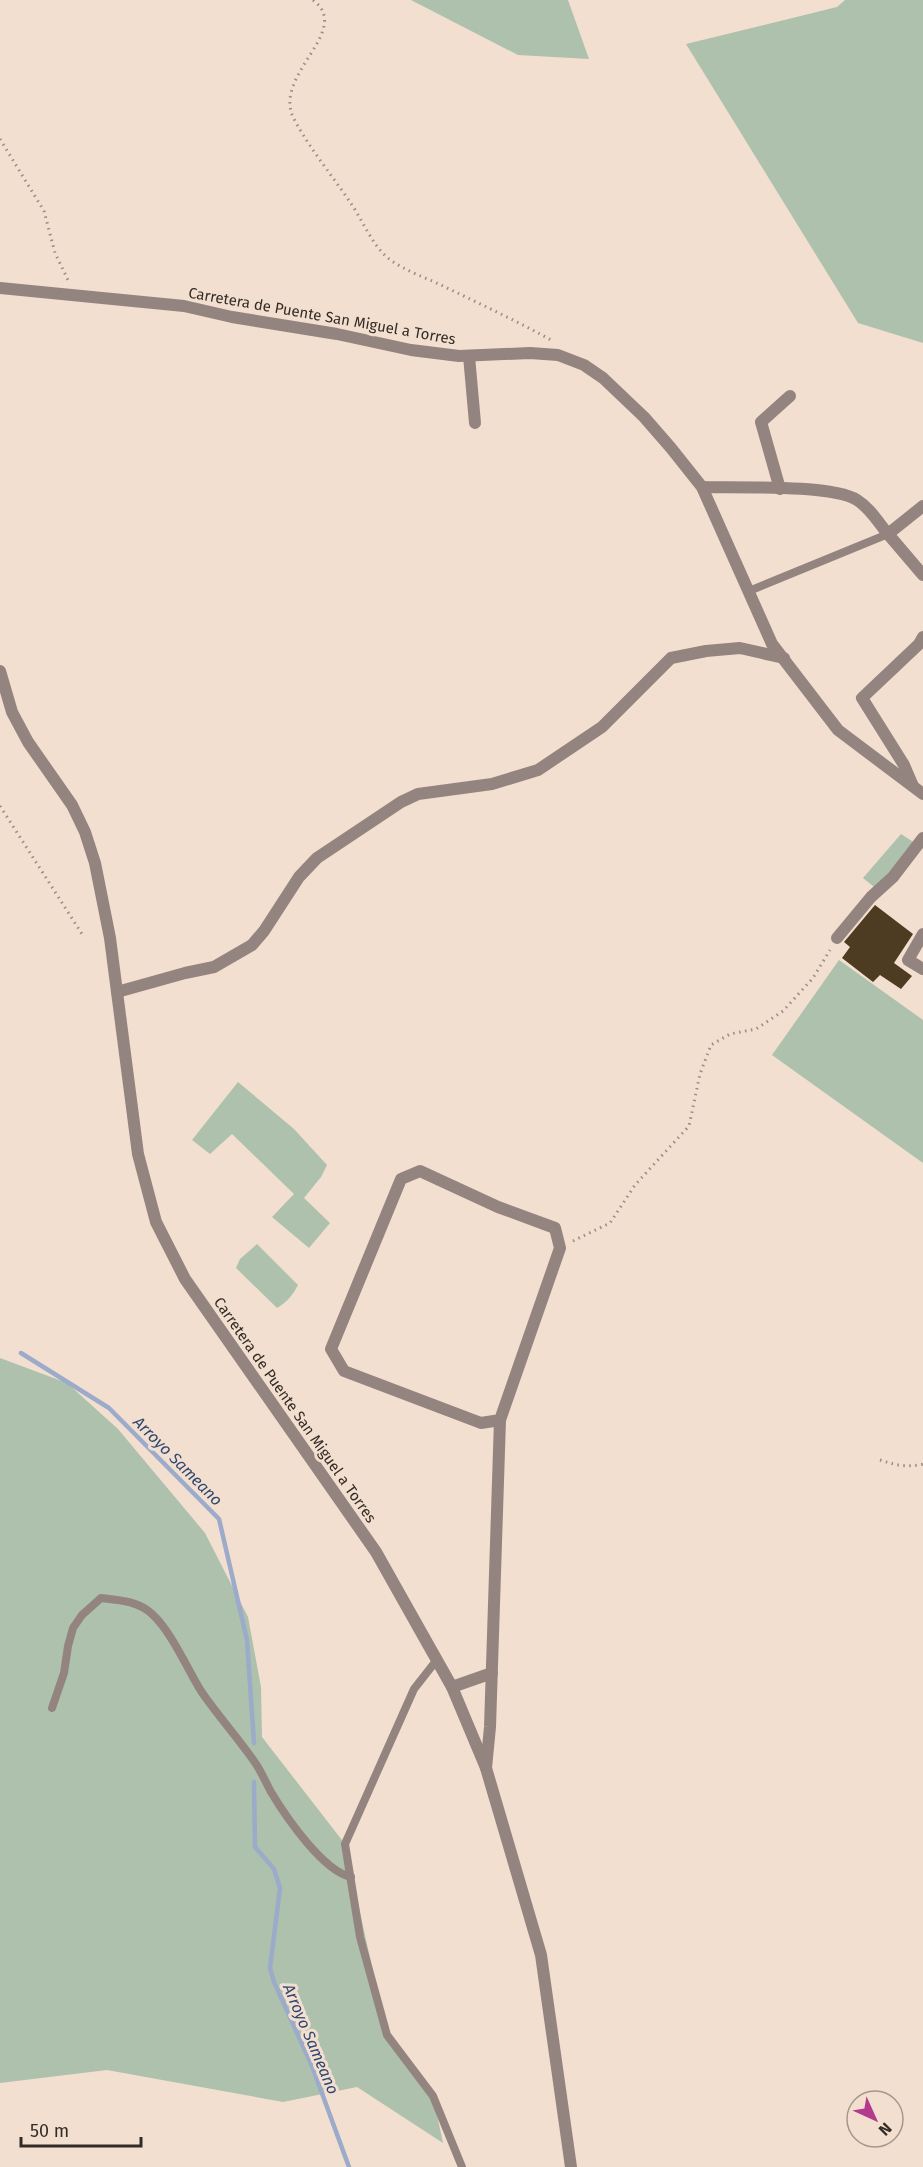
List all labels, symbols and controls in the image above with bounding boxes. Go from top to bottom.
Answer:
street label: Carretera de Puente San Miguel a Torres [187,284,457,348]
street label: Carretera de Puente San Miguel a Torres [210,1294,380,1526]
water label: Arroyo Sameano [129,1412,227,1510]
water label: Arroyo Sameano [279,1980,343,2097]
north arrow [845,2089,905,2149]
scale bar [21,2110,141,2148]
text: N [875,2119,896,2140]
text: 50 m [30,2120,69,2142]

